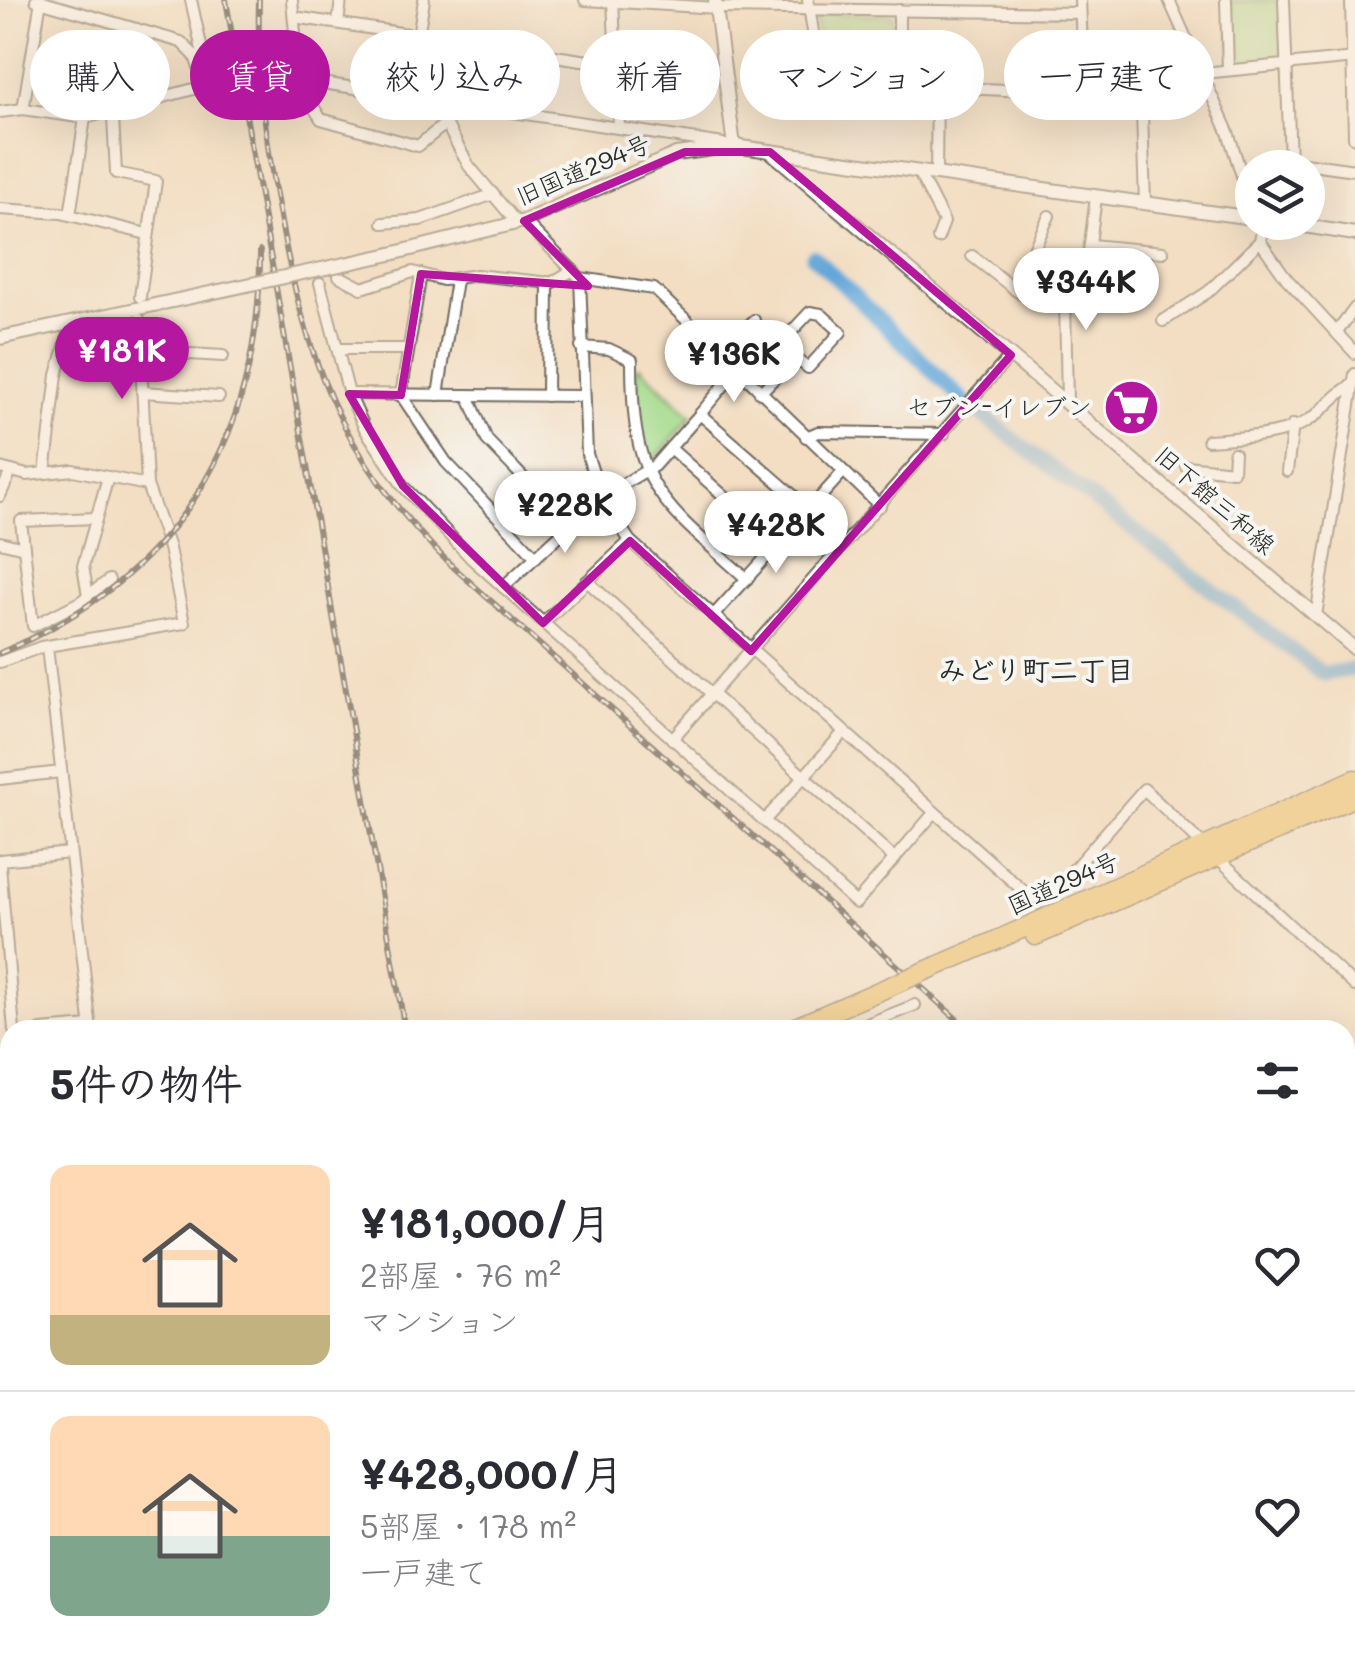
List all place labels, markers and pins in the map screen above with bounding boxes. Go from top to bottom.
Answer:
pin: ¥344K [1016,248,1156,333]
pin: ¥181K [52,317,192,402]
pin: ¥136K [664,320,804,405]
supermarket icon: セブン-イレブン [1101,377,1161,437]
place label: セブン-イレブン [906,390,1092,422]
pin: ¥228K [495,471,635,556]
pin: ¥428K [706,491,846,576]

